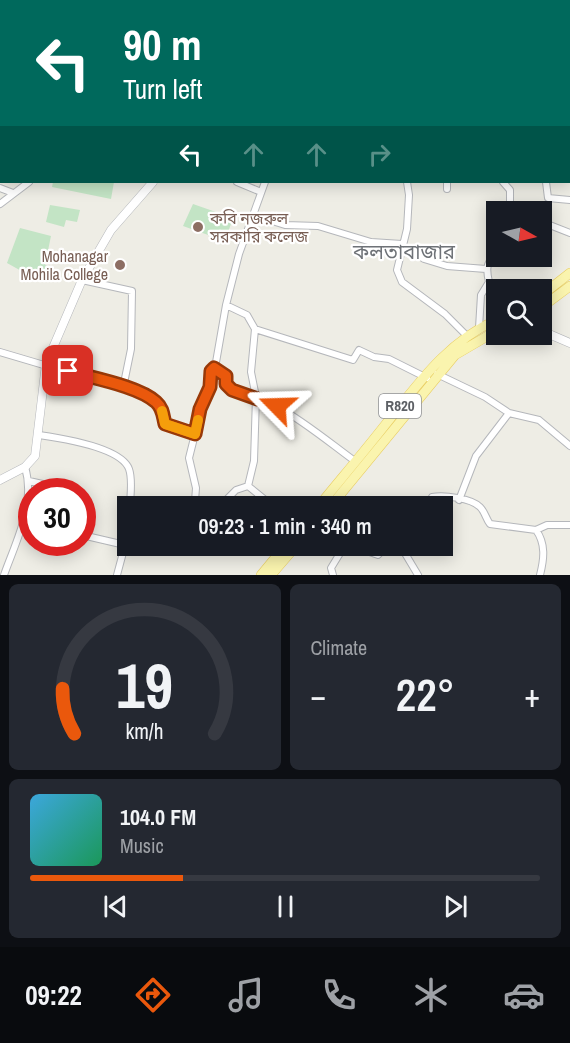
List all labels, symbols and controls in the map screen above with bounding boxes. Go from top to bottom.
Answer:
text: 90 m [123,17,202,73]
icon: left [24,24,102,102]
text: Turn left [123,71,202,107]
icon: left [174,138,207,171]
icon: ahead [237,138,270,171]
icon: ahead [300,138,333,171]
icon: right [363,138,396,171]
north arrow [486,201,552,267]
map controls [486,201,552,345]
place label: কবি নজরুল সরকারি কলেজ [209,207,308,247]
marker: কবি নজরুল সরকারি কলেজ [191,220,205,234]
district label: কলতাবাজার [352,238,456,265]
place label: Mohanagar Mohila College [20,245,109,285]
marker: Mohanagar Mohila College [113,258,127,272]
button: search [486,279,552,345]
pin [42,345,93,396]
icon: arrive [51,354,84,387]
position arrow [245,374,309,438]
road number: R820 [379,394,421,418]
speed limit sign: 30 [18,478,96,556]
text: 09:23 · 1 min · 340 m [198,511,372,541]
text: Climate [311,634,367,661]
text: 19 [116,643,173,727]
text: 22° [396,664,455,725]
text: − [311,673,326,717]
text: + [524,673,540,717]
text: km/h [126,717,164,746]
text: 104.0 FM [120,802,196,832]
text: Music [120,832,164,859]
icon: previous [99,890,132,923]
icon: pause [269,890,302,923]
icon: next [439,890,472,923]
icon: directions [132,974,174,1016]
icon: music [225,974,267,1016]
icon: phone [318,974,360,1016]
icon: climate [410,974,452,1016]
icon: car [503,974,545,1016]
text: 09:22 [25,977,82,1013]

